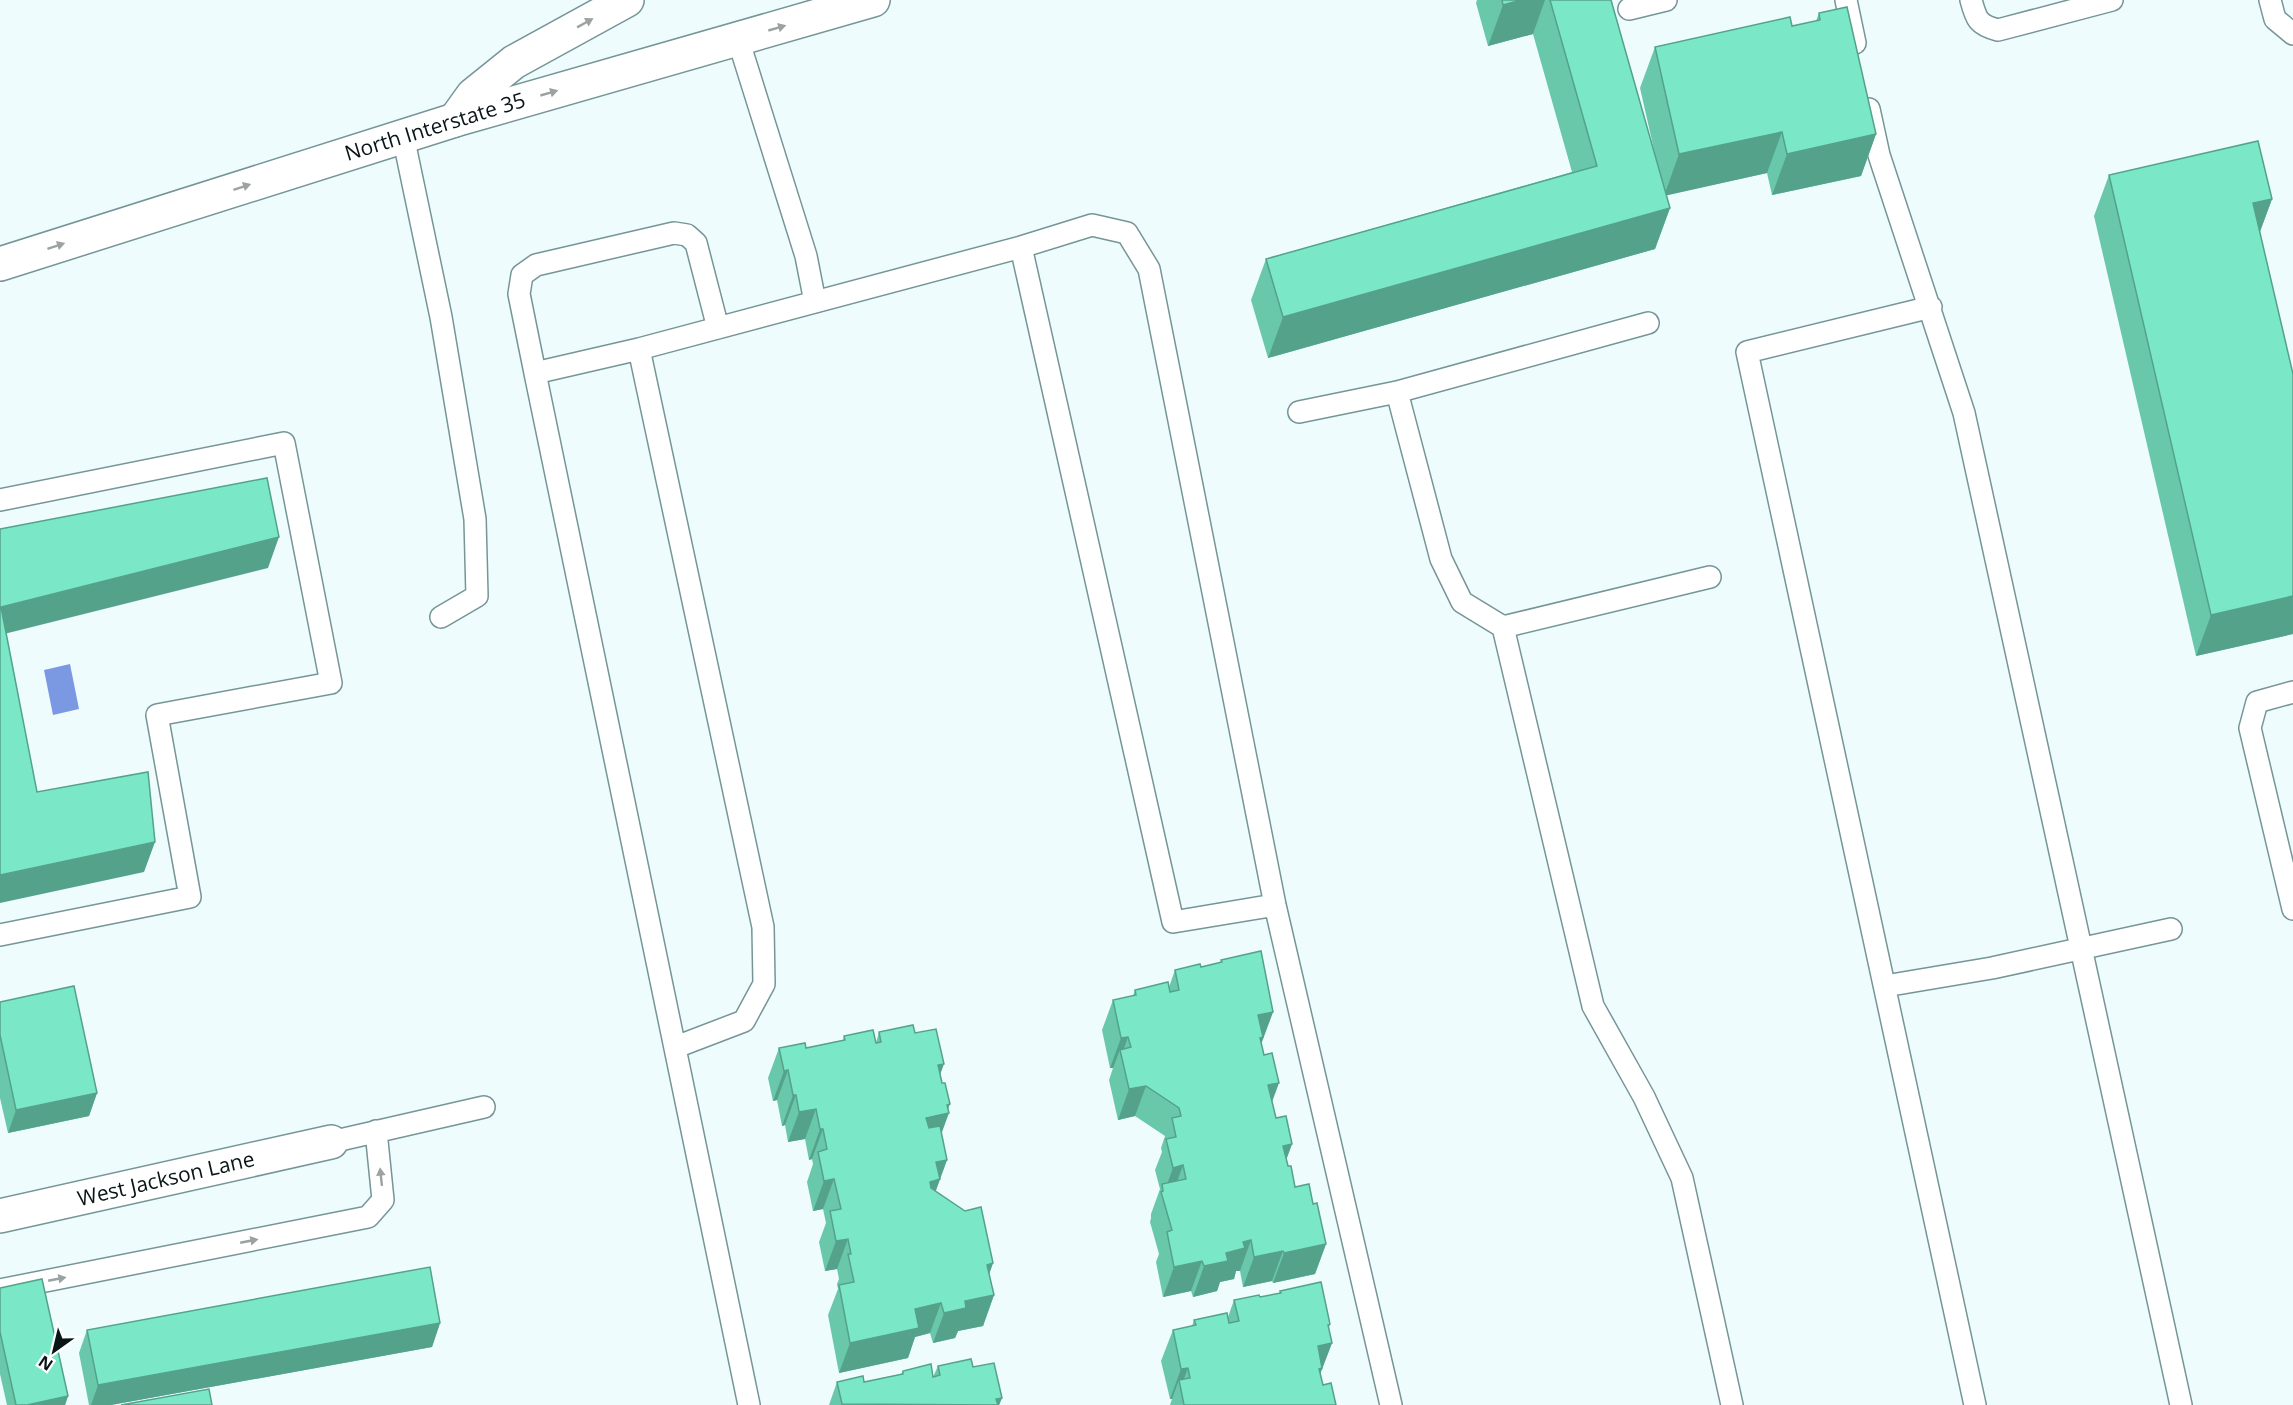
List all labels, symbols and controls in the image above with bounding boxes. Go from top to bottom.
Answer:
one-way arrow [576,18,593,28]
one-way arrow [768,23,786,32]
street label: North Interstate 35 [341,85,528,167]
one-way arrow [540,88,558,97]
one-way arrow [233,182,251,191]
one-way arrow [47,241,65,250]
street label: West Jackson Lane [75,1144,257,1212]
one-way arrow [376,1167,385,1186]
one-way arrow [239,1236,258,1245]
one-way arrow [48,1274,67,1283]
north arrow [24,1321,84,1381]
text: N [34,1351,57,1376]

